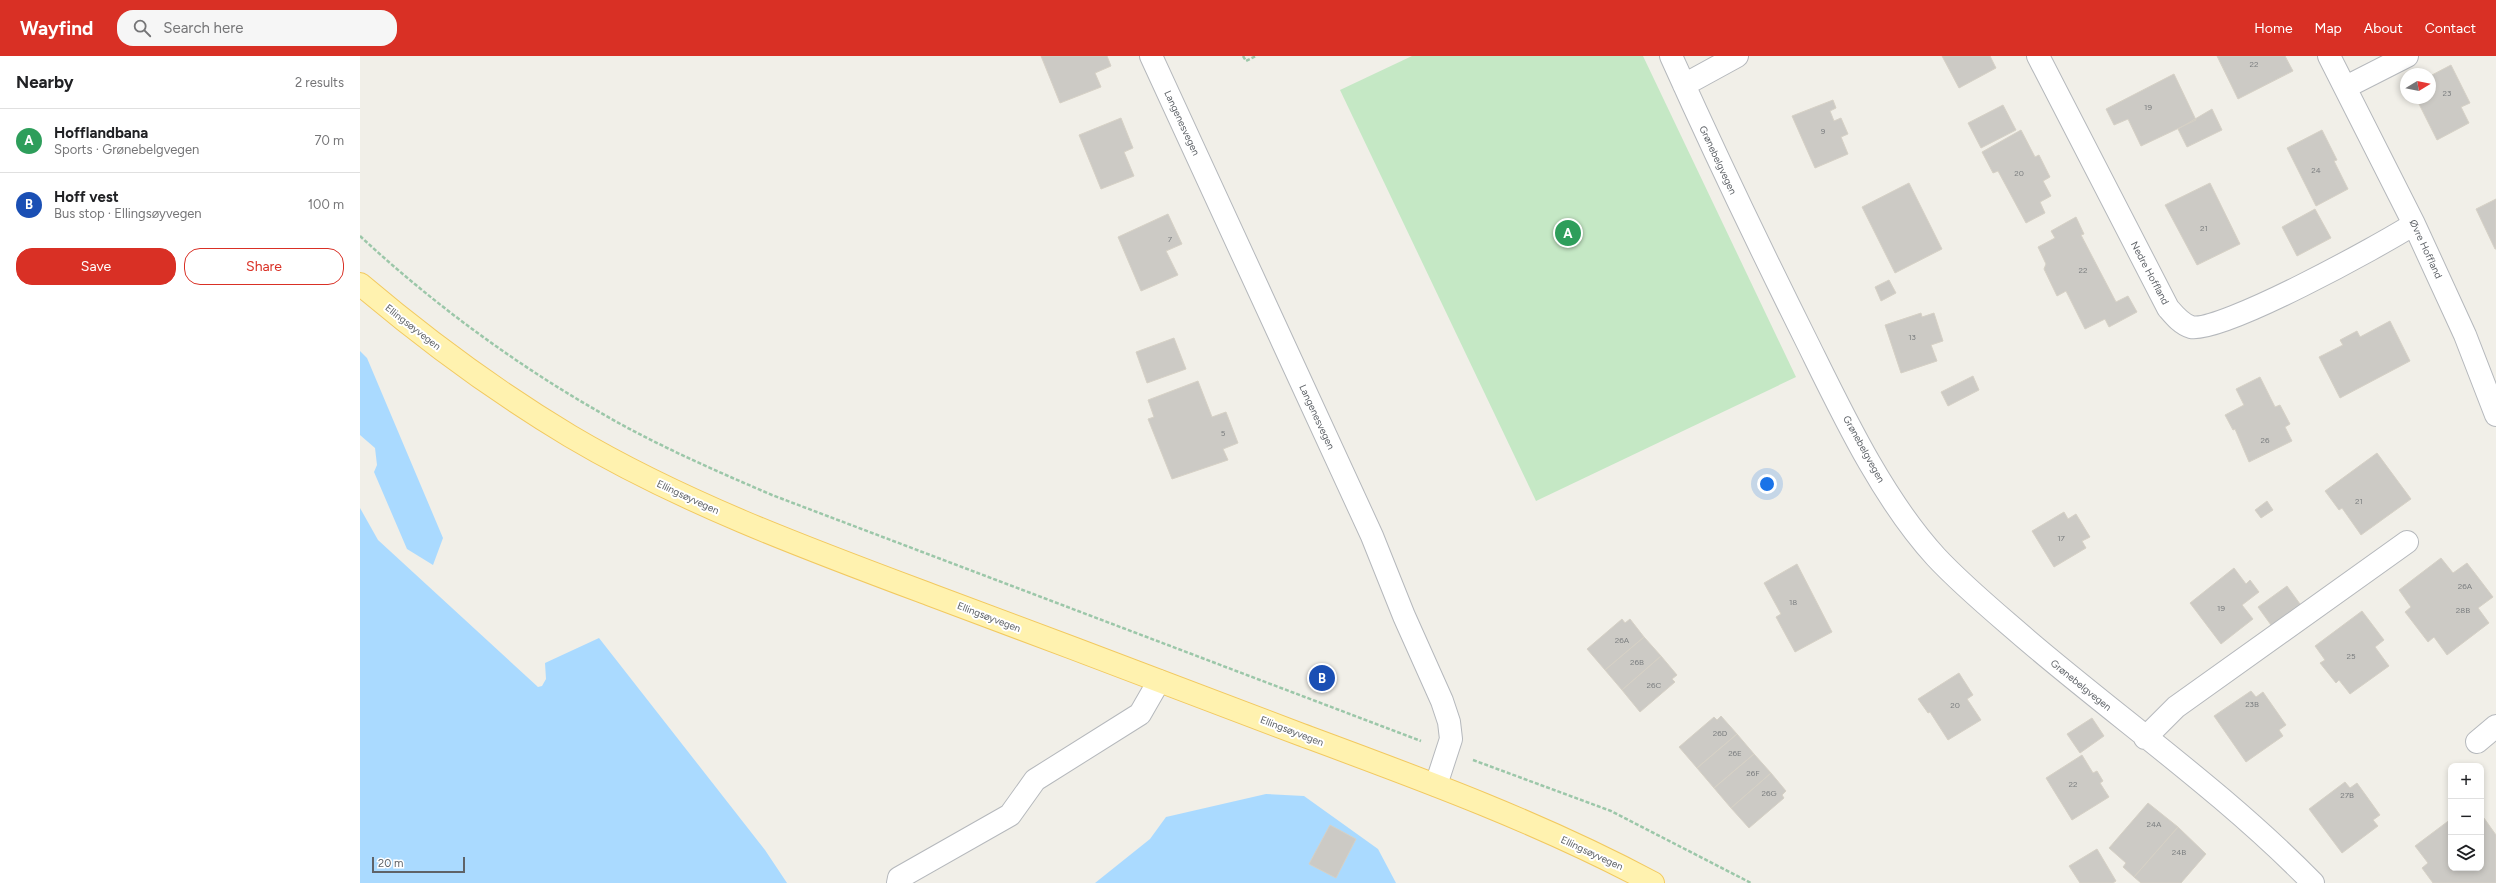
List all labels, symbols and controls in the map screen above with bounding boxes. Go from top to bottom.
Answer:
search box [117,10,397,46]
text: Wayfind [20,17,93,40]
icon: search [131,17,153,39]
text: Search here [163,19,243,37]
text: Home [2254,20,2293,37]
text: Map [2315,20,2342,37]
text: About [2364,20,2403,37]
text: Contact [2425,20,2476,37]
house number: 22 [2250,59,2258,69]
north arrow [2400,68,2436,104]
text: Nearby [16,72,74,92]
text: 2 results [295,75,344,90]
street label: Langenesvegen [1161,88,1203,158]
house number: 23 [2443,88,2451,98]
house number: 19 [2144,102,2152,112]
street label: Grønebelgvegen [1696,123,1740,197]
text: Hofflandbana [54,124,148,142]
house number: 9 [1821,126,1826,136]
text: A [24,133,34,148]
text: 70 m [314,133,344,148]
text: Sports · Grønebelgvegen [54,142,199,157]
house number: 24 [2311,165,2321,175]
house number: 20 [2014,168,2024,178]
text: Hoff vest [54,188,119,206]
text: B [25,197,33,212]
text: 100 m [308,197,344,212]
text: Bus stop · Ellingsøyvegen [54,206,202,221]
street label: Øvre Hoffland [2407,217,2445,281]
pin: A [1555,218,1581,248]
house number: 21 [2200,223,2208,233]
house number: 7 [1168,234,1173,244]
street label: Nedre Hoffland [2128,239,2172,307]
button: Save [16,248,176,285]
button: Share [184,248,344,285]
house number: 22 [2079,265,2087,275]
street label: Ellingsøyvegen [383,301,444,353]
house number: 13 [1908,332,1916,342]
street label: Langenesvegen [1296,382,1338,452]
street label: Grønebelgvegen [1840,413,1888,485]
house number: 5 [1221,428,1226,438]
house number: 26 [2261,435,2270,445]
your location [1757,474,1777,494]
street label: Ellingsøyvegen [655,477,722,517]
house number: 21 [2355,496,2363,506]
house number: 17 [2057,533,2065,543]
house number: 26A [2458,581,2473,591]
house number: 18 [1789,597,1797,607]
street label: Ellingsøyvegen [955,599,1023,635]
house number: 19 [2217,603,2225,613]
house number: 28B [2456,605,2470,615]
house number: 26A [1615,635,1630,645]
house number: 25 [2346,651,2356,661]
street label: Grønebelgvegen [2048,656,2114,714]
house number: 26B [1630,657,1644,667]
pin: B [1309,663,1335,693]
house number: 26C [1647,680,1662,690]
house number: 23B [2245,699,2259,709]
house number: 20 [1950,700,1960,710]
street label: Ellingsøyvegen [1258,713,1326,749]
house number: 26D [1713,728,1728,738]
house number: 26E [1728,748,1742,758]
map controls [2448,763,2484,871]
button: + [2448,763,2484,799]
house number: 26F [1746,768,1760,778]
house number: 22 [2069,779,2077,789]
house number: 26G [1761,788,1777,798]
house number: 27B [2340,790,2354,800]
button: − [2448,799,2484,835]
house number: 24A [2147,819,2162,829]
street label: Ellingsøyvegen [1559,833,1626,873]
button: layers [2448,835,2484,871]
house number: 24B [2172,847,2186,857]
scale bar [372,855,465,874]
text: 20 m [378,857,403,870]

